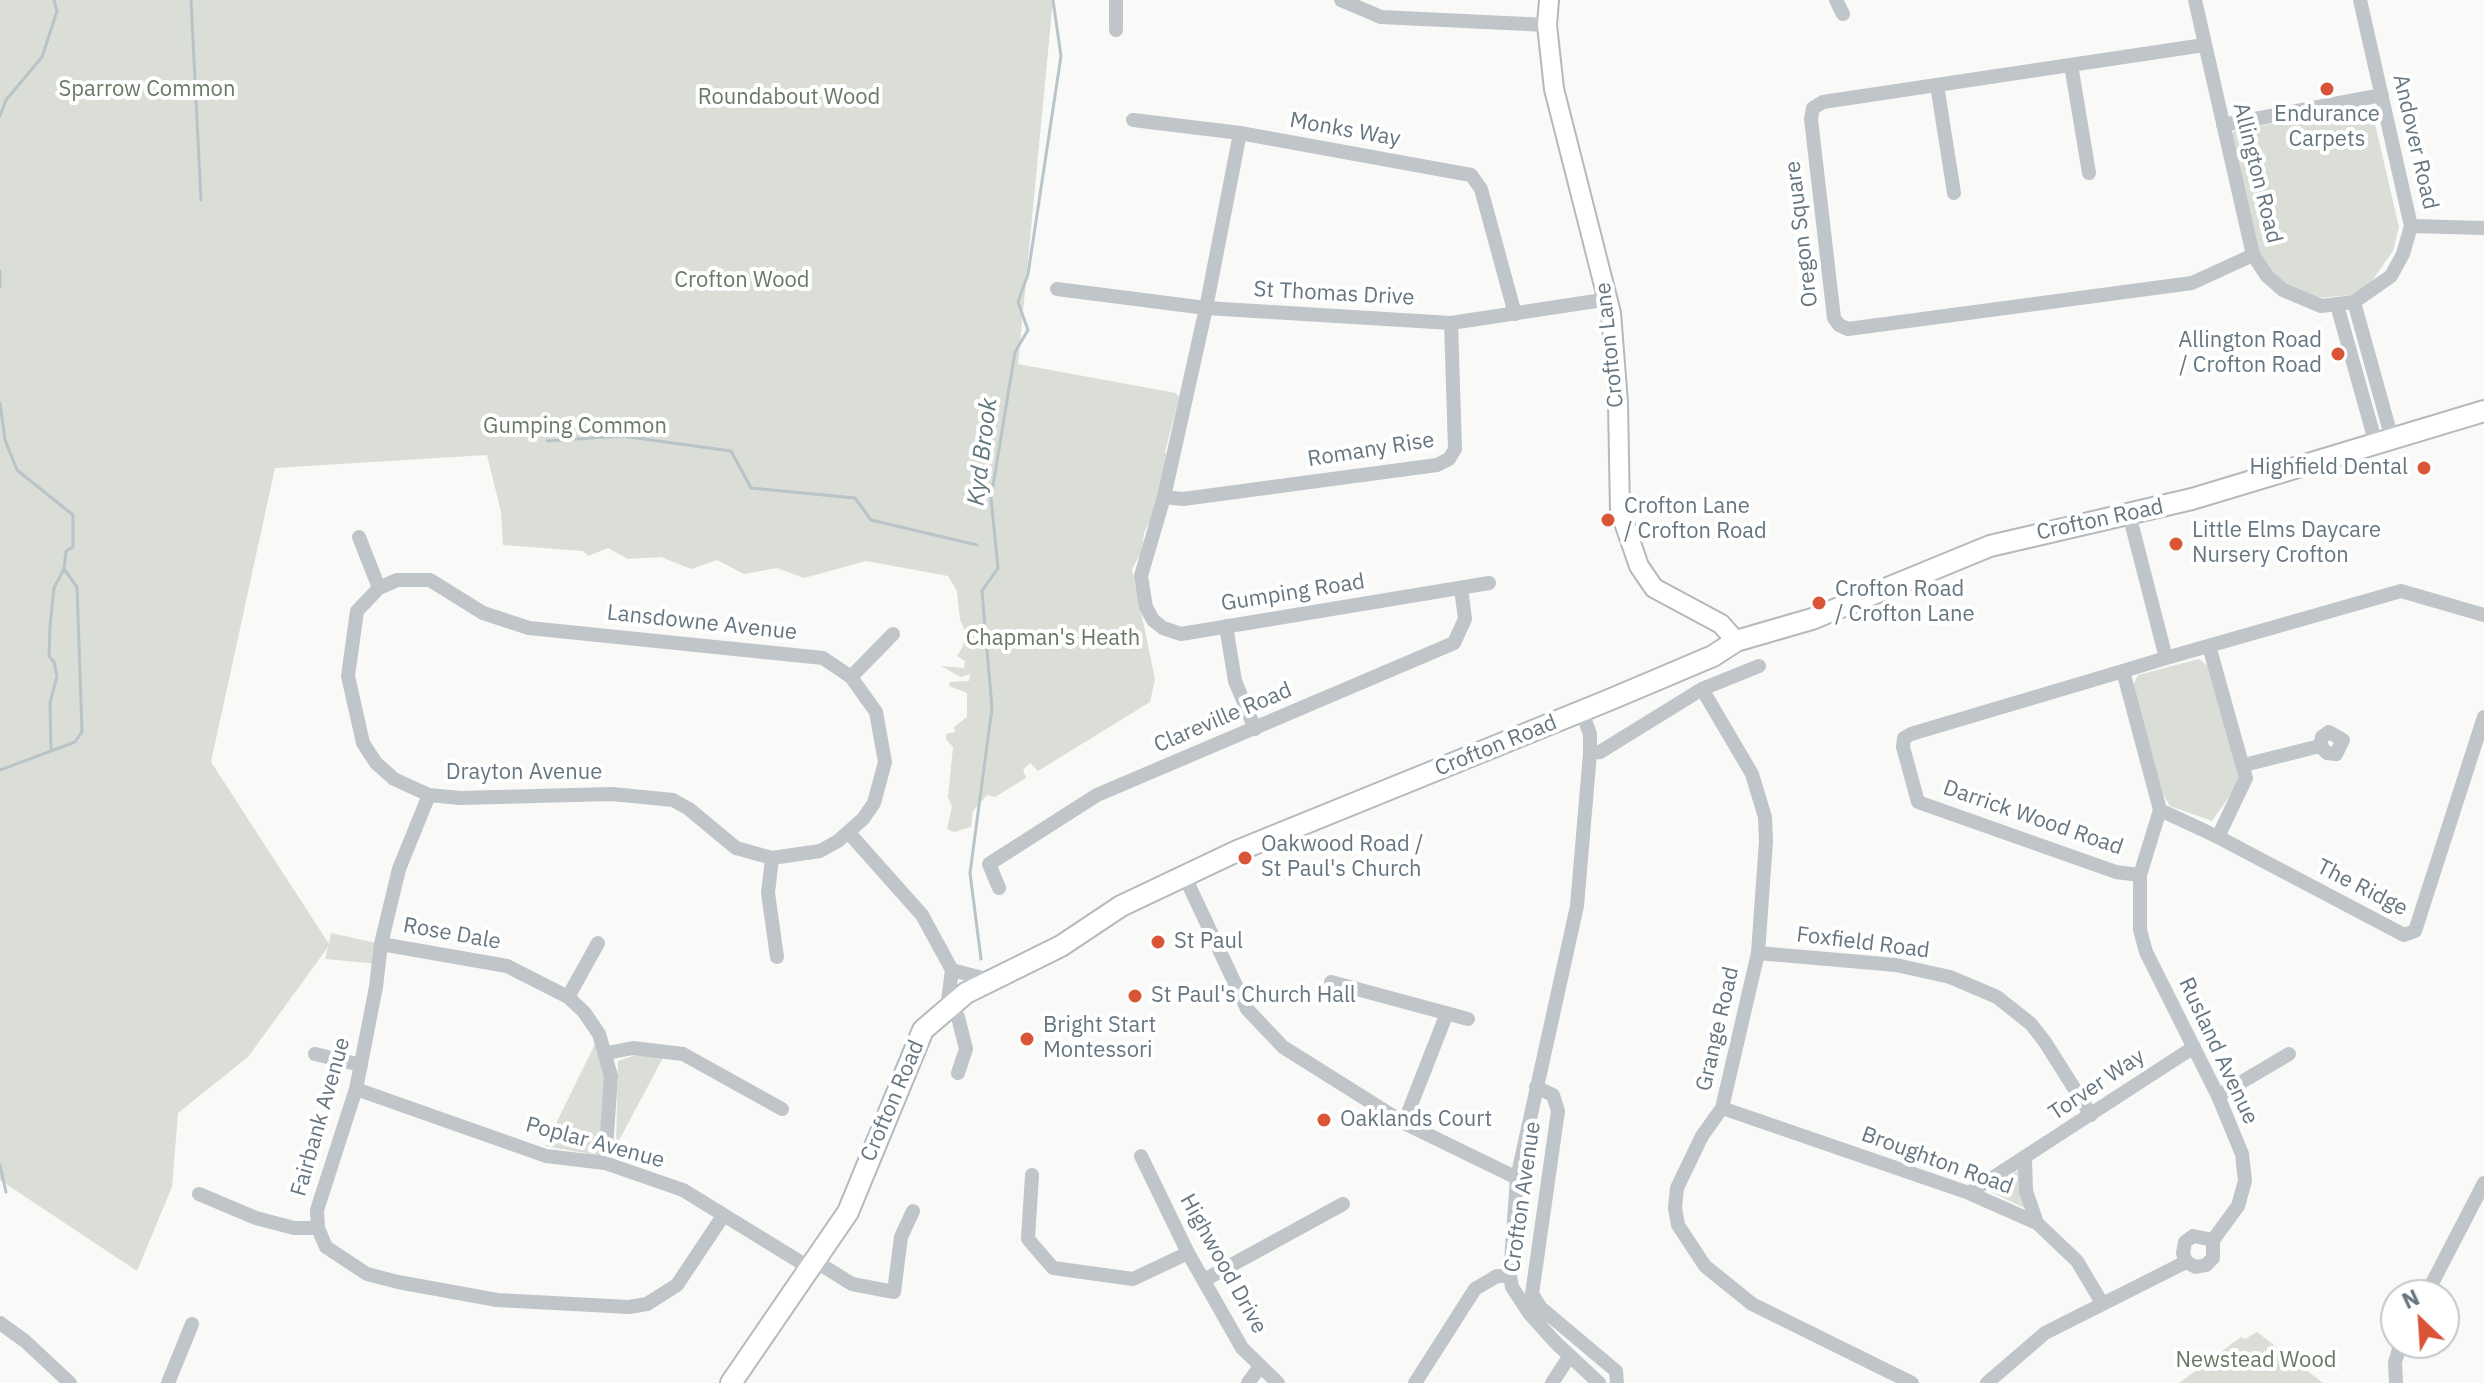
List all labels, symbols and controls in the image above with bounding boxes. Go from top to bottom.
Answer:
street label: Andover Road [2387,72,2443,212]
park label: Sparrow Common [59,77,235,103]
marker: Endurance Carpets [2318,80,2336,98]
park label: Roundabout Wood [698,85,880,111]
street label: Allington Road [2227,100,2287,246]
place label: Endurance Carpets [2274,102,2380,154]
street label: Monks Way [1288,107,1402,153]
street label: Oregon Square [1780,159,1824,309]
park label: Crofton Wood [674,268,810,294]
street label: St Thomas Drive [1253,277,1415,311]
street label: Crofton Lane [1590,281,1630,409]
place label: Allington Road / Crofton Road [2178,328,2322,380]
marker: Allington Road / Crofton Road [2329,345,2347,363]
water label: Kyd Brook [962,397,1004,507]
park label: Gumping Common [483,414,667,440]
street label: Romany Rise [1306,427,1436,473]
place label: Highfield Dental [2250,455,2408,481]
marker: Highfield Dental [2415,459,2433,477]
place label: Crofton Lane / Crofton Road [1624,494,1767,546]
street label: Crofton Road [2034,494,2166,546]
marker: Crofton Lane / Crofton Road [1599,511,1617,529]
place label: Little Elms Daycare Nursery Crofton [2192,518,2381,570]
marker: Little Elms Daycare Nursery Crofton [2167,535,2185,553]
street label: Gumping Road [1219,569,1367,617]
place label: Crofton Road / Crofton Lane [1835,577,1975,628]
marker: Crofton Road / Crofton Lane [1810,594,1828,612]
street label: Lansdowne Avenue [606,600,798,646]
park label: Chapman's Heath [966,626,1140,652]
street label: Clareville Road [1150,677,1296,759]
street label: Crofton Road [1431,710,1561,782]
street label: Drayton Avenue [446,760,602,786]
street label: Darrick Wood Road [1940,775,2126,861]
place label: Oakwood Road / St Paul's Church [1261,832,1423,884]
marker: Oakwood Road / St Paul's Church [1236,849,1254,867]
street label: The Ridge [2312,854,2412,922]
street label: Rose Dale [401,912,503,956]
street label: Foxfield Road [1795,922,1931,964]
place label: St Paul [1174,929,1243,955]
marker: St Paul [1149,933,1167,951]
street label: Grange Road [1691,964,1745,1094]
street label: Rusland Avenue [2172,973,2264,1129]
place label: St Paul's Church Hall [1151,983,1356,1009]
marker: St Paul's Church Hall [1126,987,1144,1005]
place label: Bright Start Montessori [1043,1013,1156,1064]
marker: Bright Start Montessori [1018,1030,1036,1048]
street label: Fairbank Avenue [286,1035,356,1199]
street label: Crofton Road [856,1036,930,1166]
street label: Torver Way [2044,1043,2150,1127]
place label: Oaklands Court [1340,1107,1492,1133]
marker: Oaklands Court [1315,1111,1333,1129]
street label: Poplar Avenue [523,1112,667,1174]
street label: Crofton Avenue [1499,1120,1547,1274]
street label: Broughton Road [1858,1121,2016,1201]
street label: Highwood Drive [1174,1190,1272,1338]
north arrow [2380,1279,2460,1359]
text: N [2397,1282,2424,1315]
park label: Newstead Wood [2175,1348,2337,1374]

